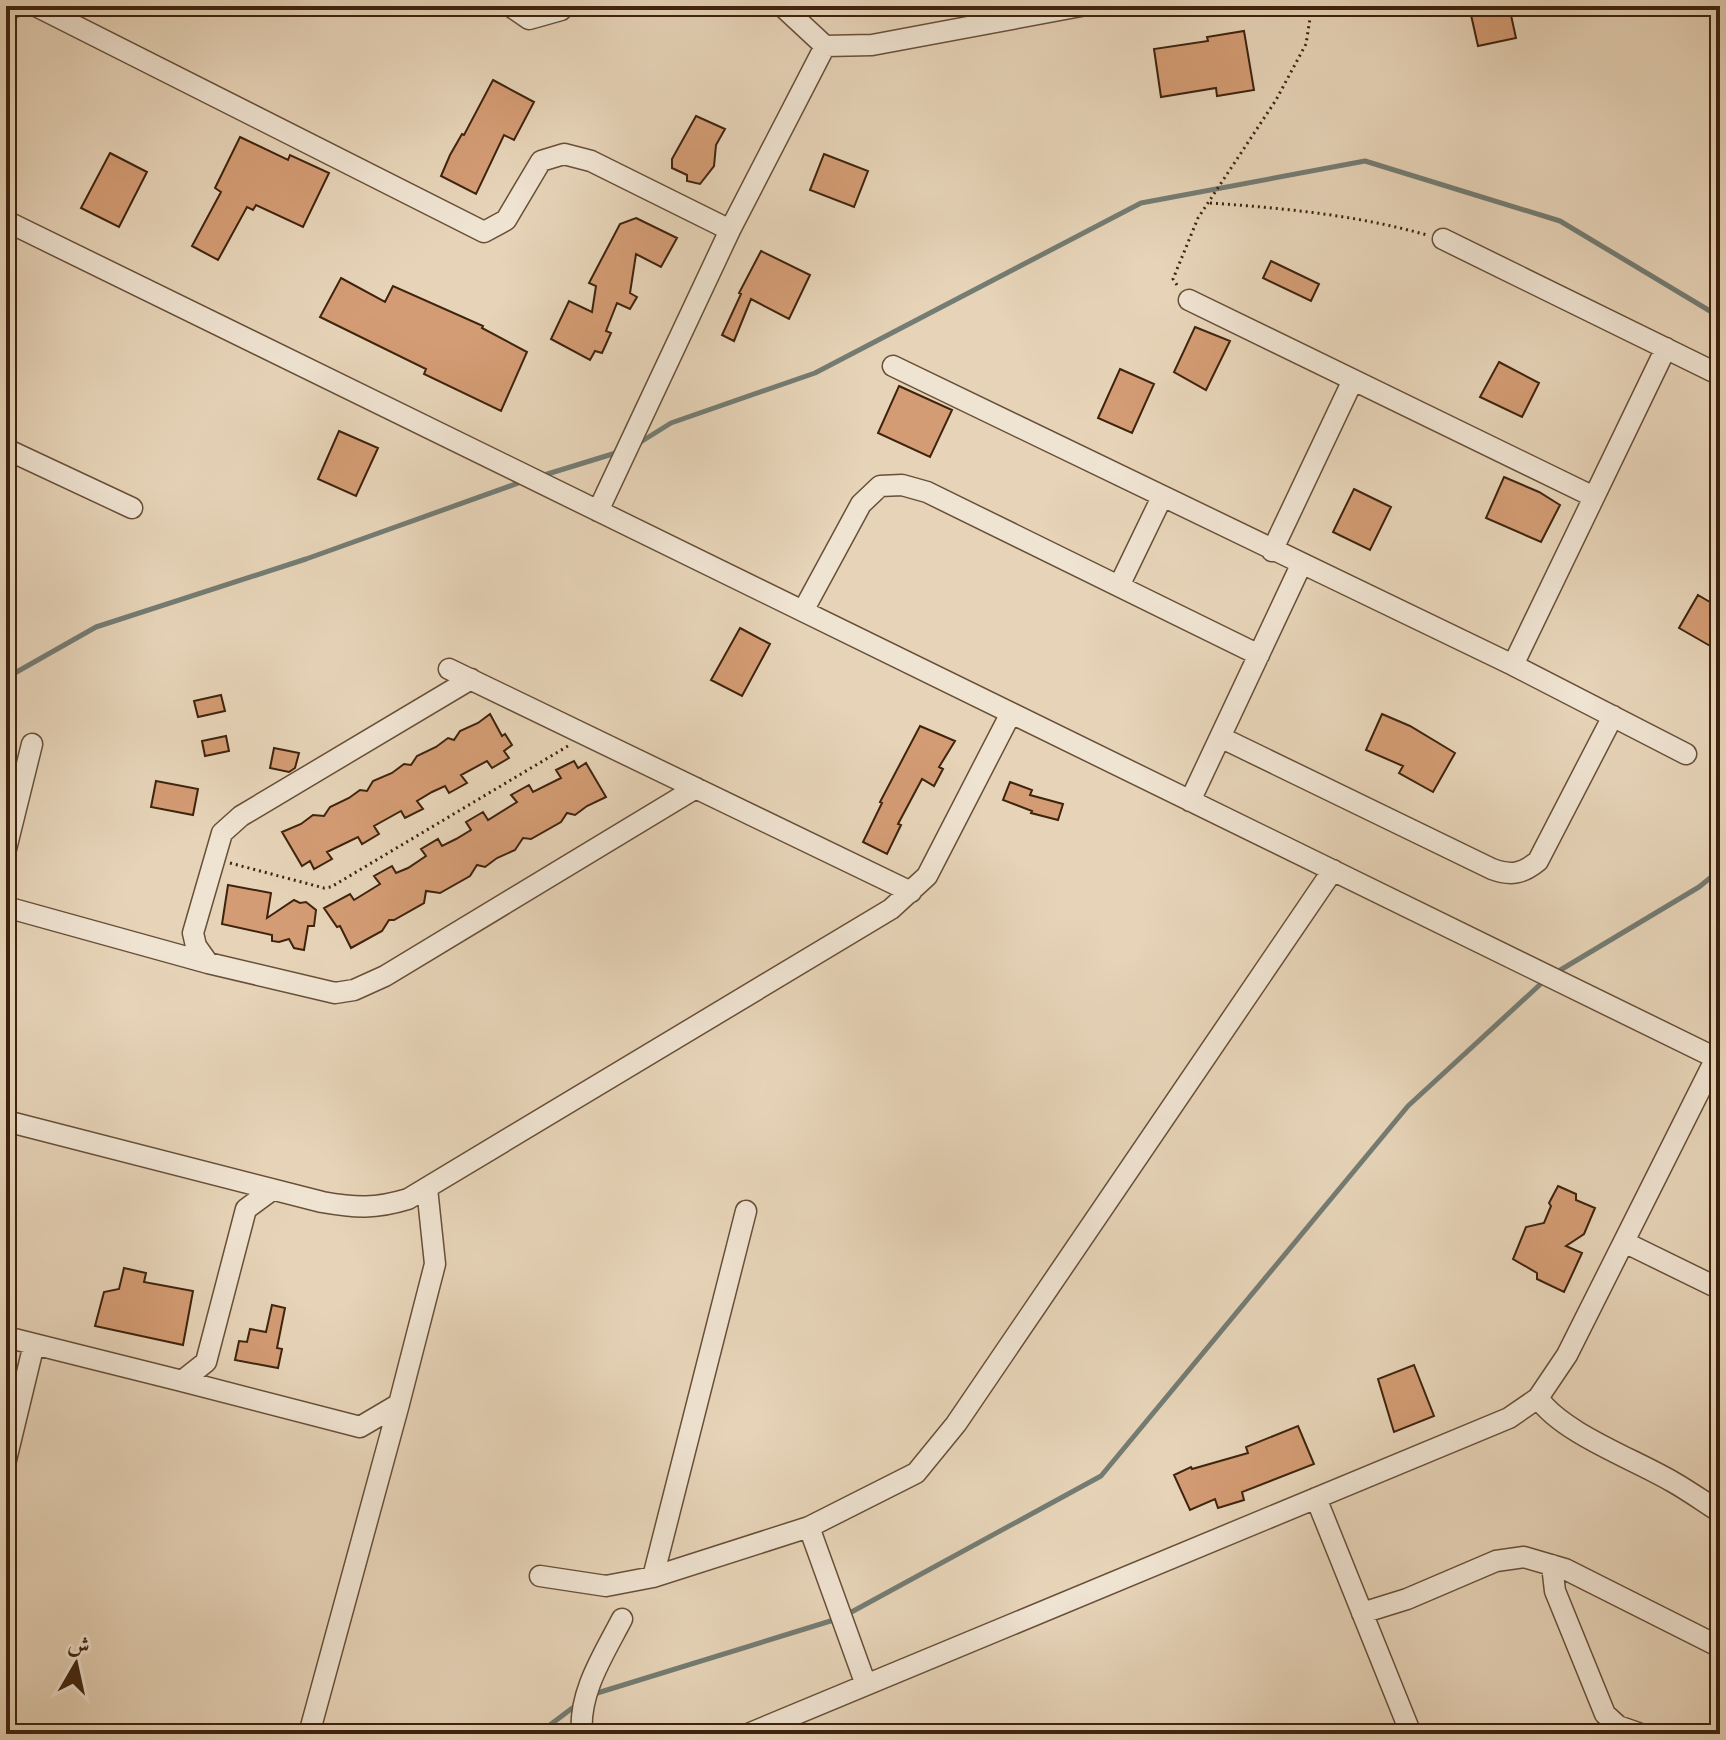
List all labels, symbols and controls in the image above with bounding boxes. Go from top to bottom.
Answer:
north arrow [36,1624,116,1704]
text: ش [65,1630,92,1665]

